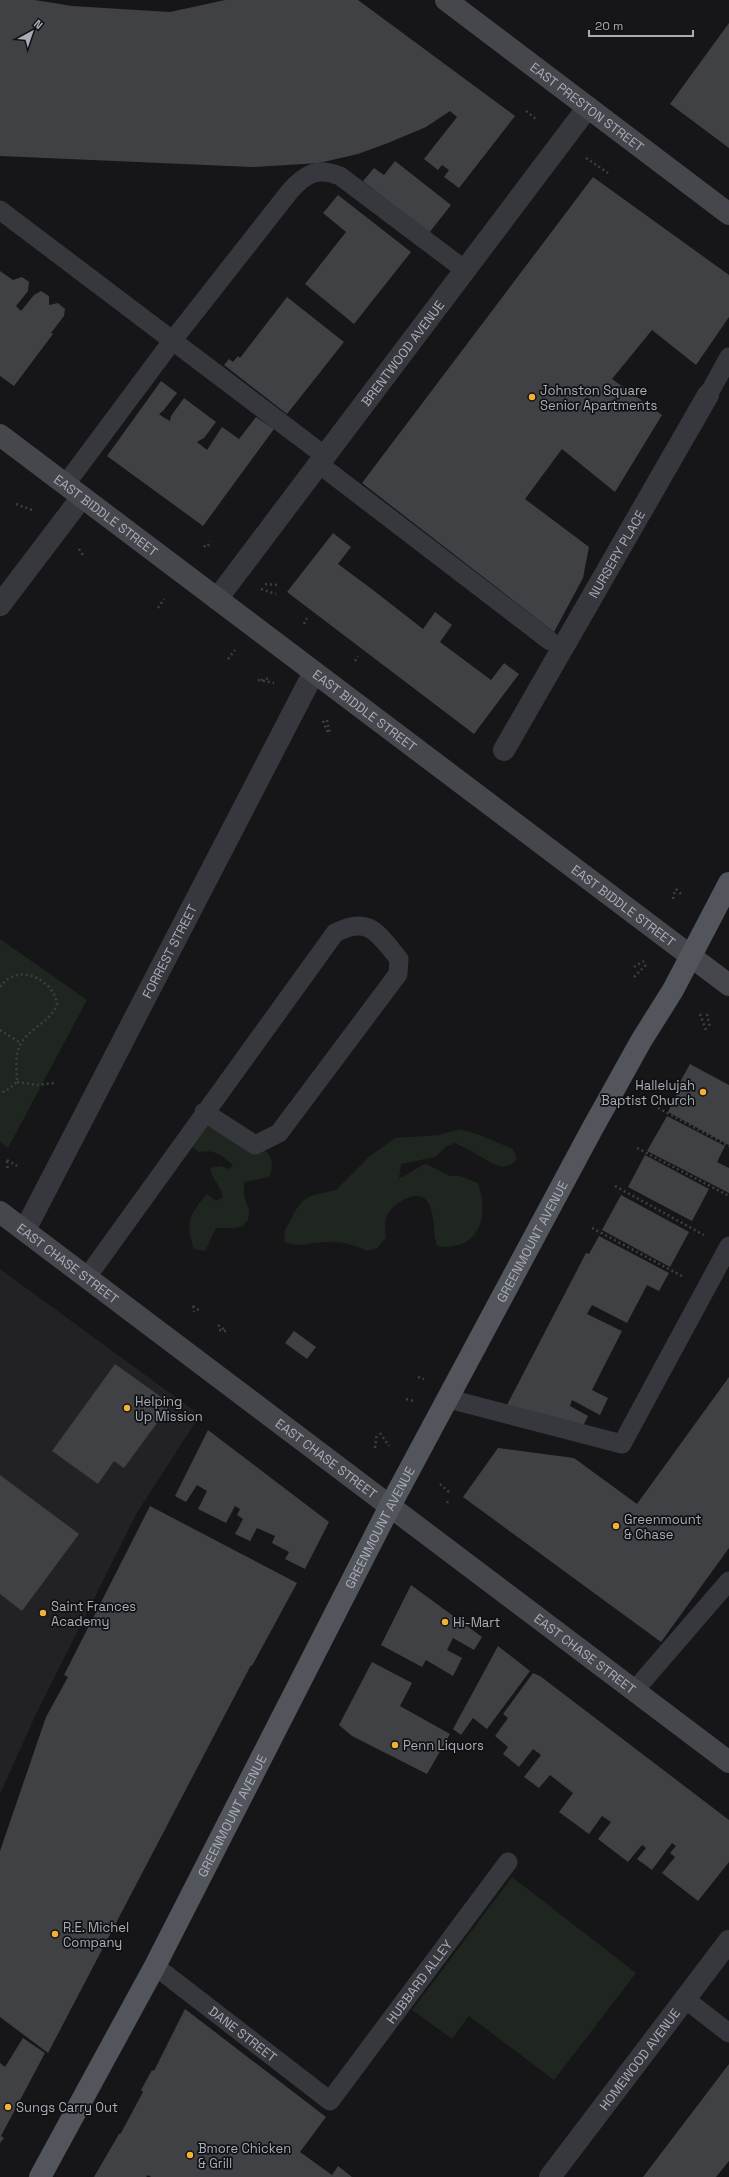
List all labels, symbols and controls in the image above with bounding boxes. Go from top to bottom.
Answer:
north arrow [12,12,52,52]
scale bar [589,12,693,38]
text: N [31,17,46,32]
text: 20 m [595,18,623,34]
street label: EAST PRESTON STREET [527,58,648,155]
street label: BRENTWOOD AVENUE [357,297,448,409]
place label: Johnston Square Senior Apartments [540,382,657,414]
marker: Johnston Square Senior Apartments [527,392,537,402]
street label: EAST BIDDLE STREET [51,470,162,560]
street label: NURSERY PLACE [585,507,649,601]
street label: EAST BIDDLE STREET [309,666,420,755]
street label: EAST BIDDLE STREET [568,861,679,950]
street label: FORREST STREET [138,901,201,1001]
place label: Hallelujah Baptist Church [601,1077,695,1109]
marker: Hallelujah Baptist Church [698,1087,708,1097]
street label: GREENMOUNT AVENUE [492,1178,571,1305]
street label: EAST CHASE STREET [14,1219,122,1307]
place label: Helping Up Mission [135,1393,203,1425]
marker: Helping Up Mission [122,1403,132,1413]
street label: EAST CHASE STREET [272,1414,381,1502]
street label: GREENMOUNT AVENUE [341,1463,418,1591]
place label: Greenmount & Chase [624,1511,702,1543]
marker: Greenmount & Chase [611,1521,621,1531]
place label: Saint Frances Academy [51,1598,136,1630]
marker: Saint Frances Academy [38,1608,48,1618]
street label: EAST CHASE STREET [531,1610,640,1698]
place label: Hi-Mart [453,1614,500,1631]
marker: Hi-Mart [440,1617,450,1627]
place label: Penn Liquors [403,1737,484,1754]
marker: Penn Liquors [390,1740,400,1750]
street label: GREENMOUNT AVENUE [193,1752,270,1880]
place label: R.E. Michel Company [63,1919,129,1951]
marker: R.E. Michel Company [50,1929,60,1939]
street label: HUBBARD ALLEY [382,1936,456,2027]
street label: DANE STREET [205,2002,281,2066]
street label: HOMEWOOD AVENUE [595,2005,684,2113]
place label: Sungs Carry Out [16,2099,118,2116]
marker: Sungs Carry Out [3,2102,13,2112]
place label: Bmore Chicken & Grill [198,2140,291,2172]
marker: Bmore Chicken & Grill [185,2150,195,2160]

